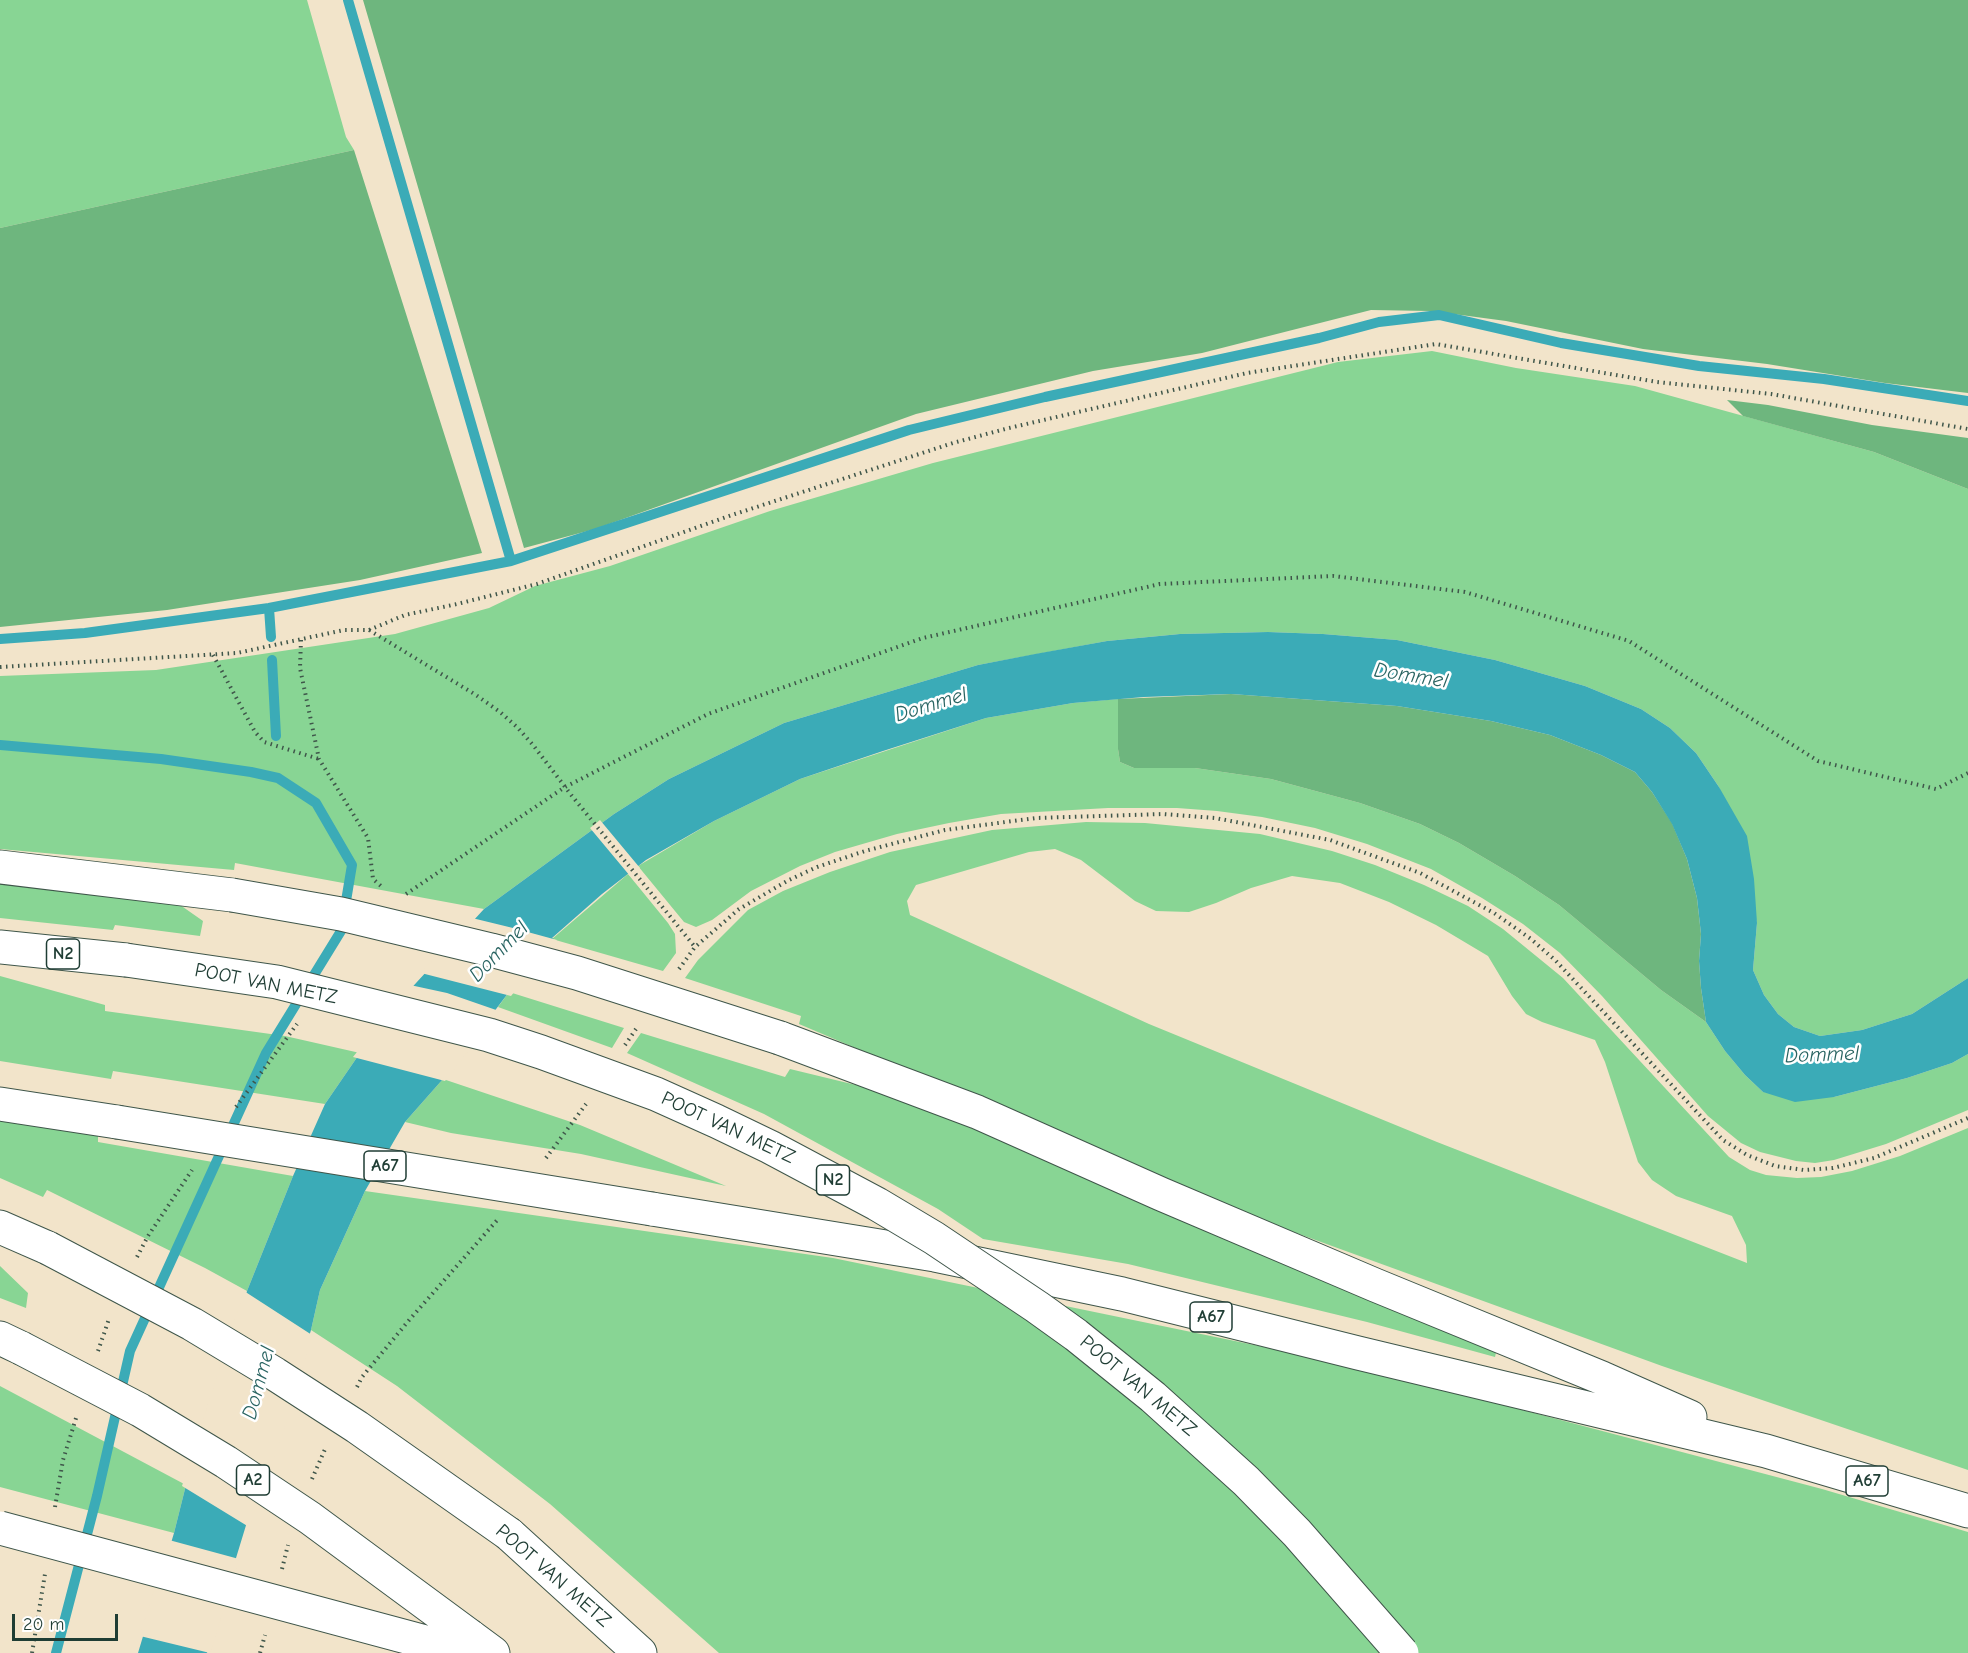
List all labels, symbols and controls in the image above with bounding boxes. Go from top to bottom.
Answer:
water label: Dommel [1372,658,1450,694]
water label: Dommel [892,682,970,728]
water label: Dommel [464,917,534,987]
road number: N2 [46,939,80,969]
street label: POOT VAN METZ [193,958,339,1010]
water label: Dommel [1784,1041,1860,1069]
street label: POOT VAN METZ [657,1087,799,1169]
road number: A67 [364,1151,406,1181]
road number: N2 [816,1165,850,1195]
road number: A67 [1190,1302,1232,1332]
street label: POOT VAN METZ [1075,1330,1201,1442]
water label: Dommel [237,1344,281,1422]
road number: A2 [236,1465,270,1495]
road number: A67 [1846,1466,1888,1496]
street label: POOT VAN METZ [490,1519,616,1633]
scale bar [15,1602,122,1640]
text: 20 m [23,1614,64,1635]

